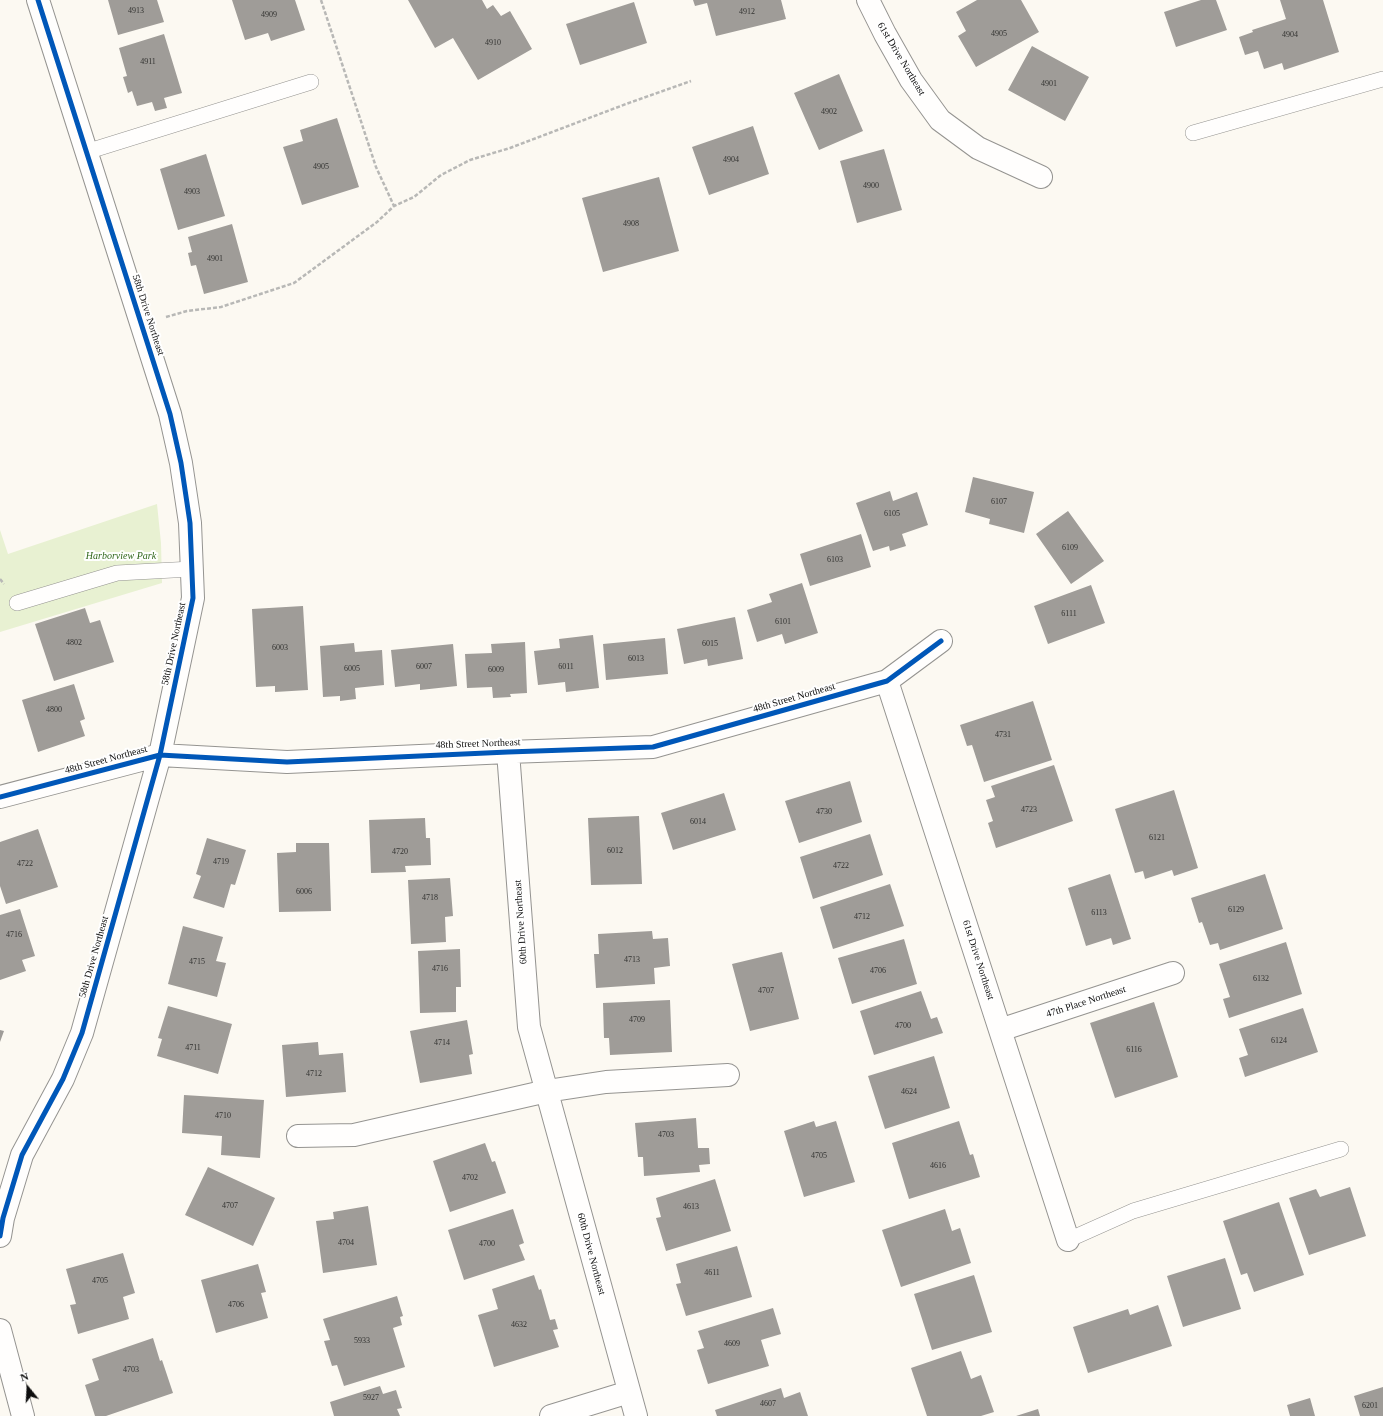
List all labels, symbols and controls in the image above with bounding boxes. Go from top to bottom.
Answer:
house number: 4913 [128,6,144,16]
house number: 4912 [739,7,755,17]
house number: 4909 [261,10,277,20]
street label: 61st Drive Northeast [874,20,928,98]
house number: 4905 [991,29,1007,39]
house number: 4904 [1282,30,1298,40]
house number: 4910 [485,38,501,48]
house number: 4911 [140,57,156,67]
house number: 4901 [1041,79,1057,89]
house number: 4902 [821,107,837,117]
house number: 4904 [723,155,739,165]
house number: 4905 [313,162,329,172]
house number: 4900 [863,181,879,191]
house number: 4903 [184,187,200,197]
house number: 4908 [623,219,639,229]
house number: 4901 [207,254,223,264]
street label: 58th Drive Northeast [129,273,167,357]
house number: 6107 [991,497,1007,507]
house number: 6105 [884,509,900,519]
house number: 6109 [1062,543,1078,553]
park label: Harborview Park [86,550,156,562]
house number: 6103 [827,555,843,565]
street label: 58th Drive Northeast [159,601,189,687]
house number: 6111 [1061,609,1077,619]
house number: 6101 [775,617,791,627]
house number: 4802 [66,638,82,648]
house number: 6015 [702,639,718,649]
house number: 6003 [272,643,288,653]
house number: 6013 [628,654,644,664]
house number: 6007 [416,662,432,672]
house number: 6011 [558,662,574,672]
house number: 6005 [344,664,360,674]
house number: 6009 [488,665,504,675]
street label: 48th Street Northeast [752,681,836,715]
house number: 4800 [46,705,62,715]
house number: 4731 [995,730,1011,740]
street label: 48th Street Northeast [435,737,521,751]
street label: 48th Street Northeast [63,743,149,777]
house number: 4723 [1021,805,1037,815]
house number: 4730 [816,807,832,817]
house number: 6014 [690,817,706,827]
house number: 6121 [1149,833,1165,843]
house number: 6012 [607,846,623,856]
house number: 4720 [392,847,408,857]
house number: 4719 [213,857,229,867]
house number: 4722 [17,859,33,869]
house number: 4722 [833,861,849,871]
street label: 60th Drive Northeast [512,879,530,965]
house number: 6006 [296,887,312,897]
house number: 4718 [422,893,438,903]
house number: 6129 [1228,905,1244,915]
house number: 6113 [1091,908,1107,918]
house number: 4712 [854,912,870,922]
street label: 58th Drive Northeast [77,915,111,999]
street label: 61st Drive Northeast [959,919,997,1001]
house number: 4716 [6,930,22,940]
house number: 4713 [624,955,640,965]
house number: 4715 [189,957,205,967]
house number: 4716 [432,964,448,974]
house number: 4706 [870,966,886,976]
house number: 6132 [1253,974,1269,984]
street label: 47th Place Northeast [1045,983,1127,1021]
house number: 4707 [758,986,774,996]
house number: 4709 [629,1015,645,1025]
house number: 4700 [895,1021,911,1031]
house number: 6124 [1271,1036,1287,1046]
house number: 4714 [434,1038,450,1048]
house number: 4711 [185,1043,201,1053]
house number: 6116 [1126,1045,1142,1055]
house number: 4712 [306,1069,322,1079]
house number: 4624 [901,1087,917,1097]
house number: 4710 [215,1111,231,1121]
house number: 4703 [658,1130,674,1140]
house number: 4705 [811,1151,827,1161]
house number: 4616 [930,1161,946,1171]
house number: 4702 [462,1173,478,1183]
house number: 4707 [222,1201,238,1211]
house number: 4613 [683,1202,699,1212]
street label: 60th Drive Northeast [574,1212,608,1296]
house number: 4704 [338,1238,354,1248]
house number: 4700 [479,1239,495,1249]
house number: 4611 [704,1268,720,1278]
house number: 4705 [92,1276,108,1286]
house number: 4706 [228,1300,244,1310]
house number: 4632 [511,1320,527,1330]
house number: 5933 [354,1336,370,1346]
house number: 4609 [724,1339,740,1349]
house number: 4703 [123,1365,139,1375]
north arrow [8,1368,48,1408]
text: N [19,1370,30,1384]
house number: 5927 [363,1393,379,1403]
house number: 4607 [760,1399,776,1409]
house number: 6201 [1362,1401,1378,1411]

